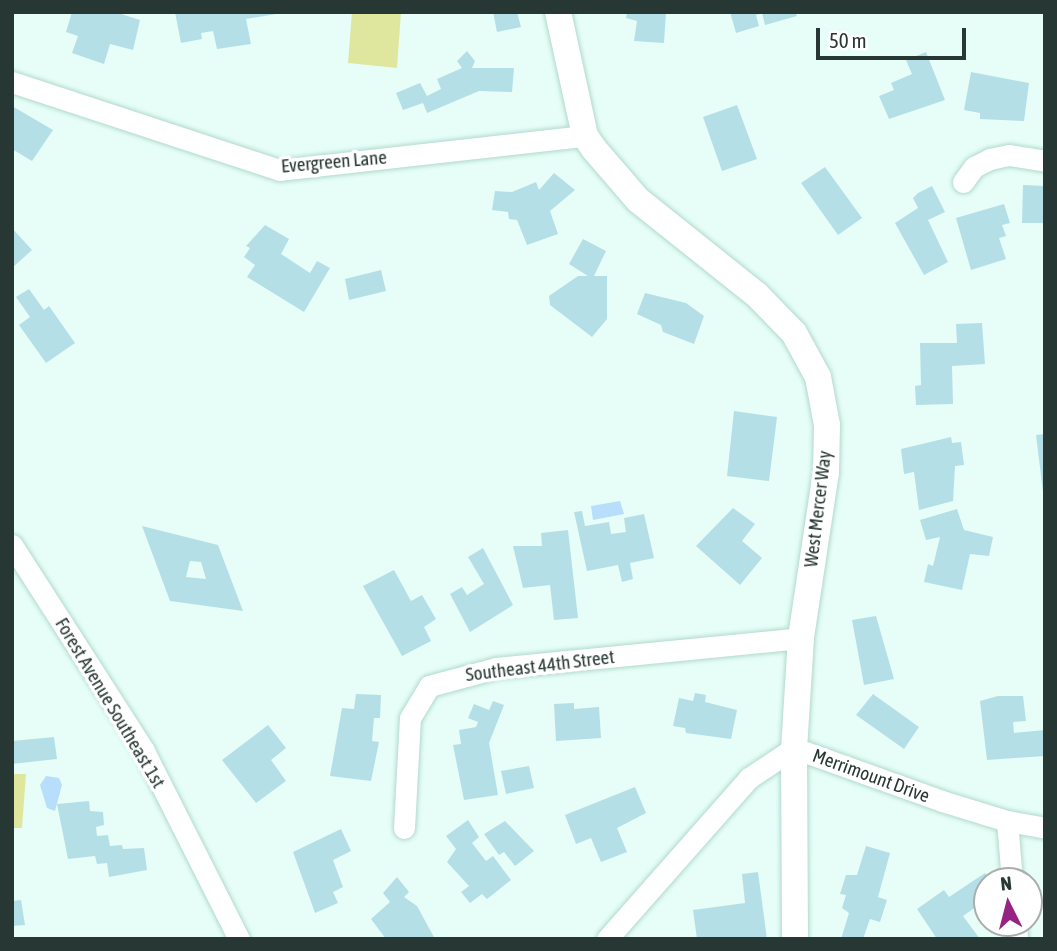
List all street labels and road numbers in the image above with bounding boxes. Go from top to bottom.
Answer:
street label: Evergreen Lane [280,146,388,178]
street label: West Mercer Way [800,449,836,569]
street label: Forest Avenue Southeast 1st [50,614,170,792]
street label: Southeast 44th Street [464,646,616,686]
street label: Merrimount Drive [809,744,933,808]

